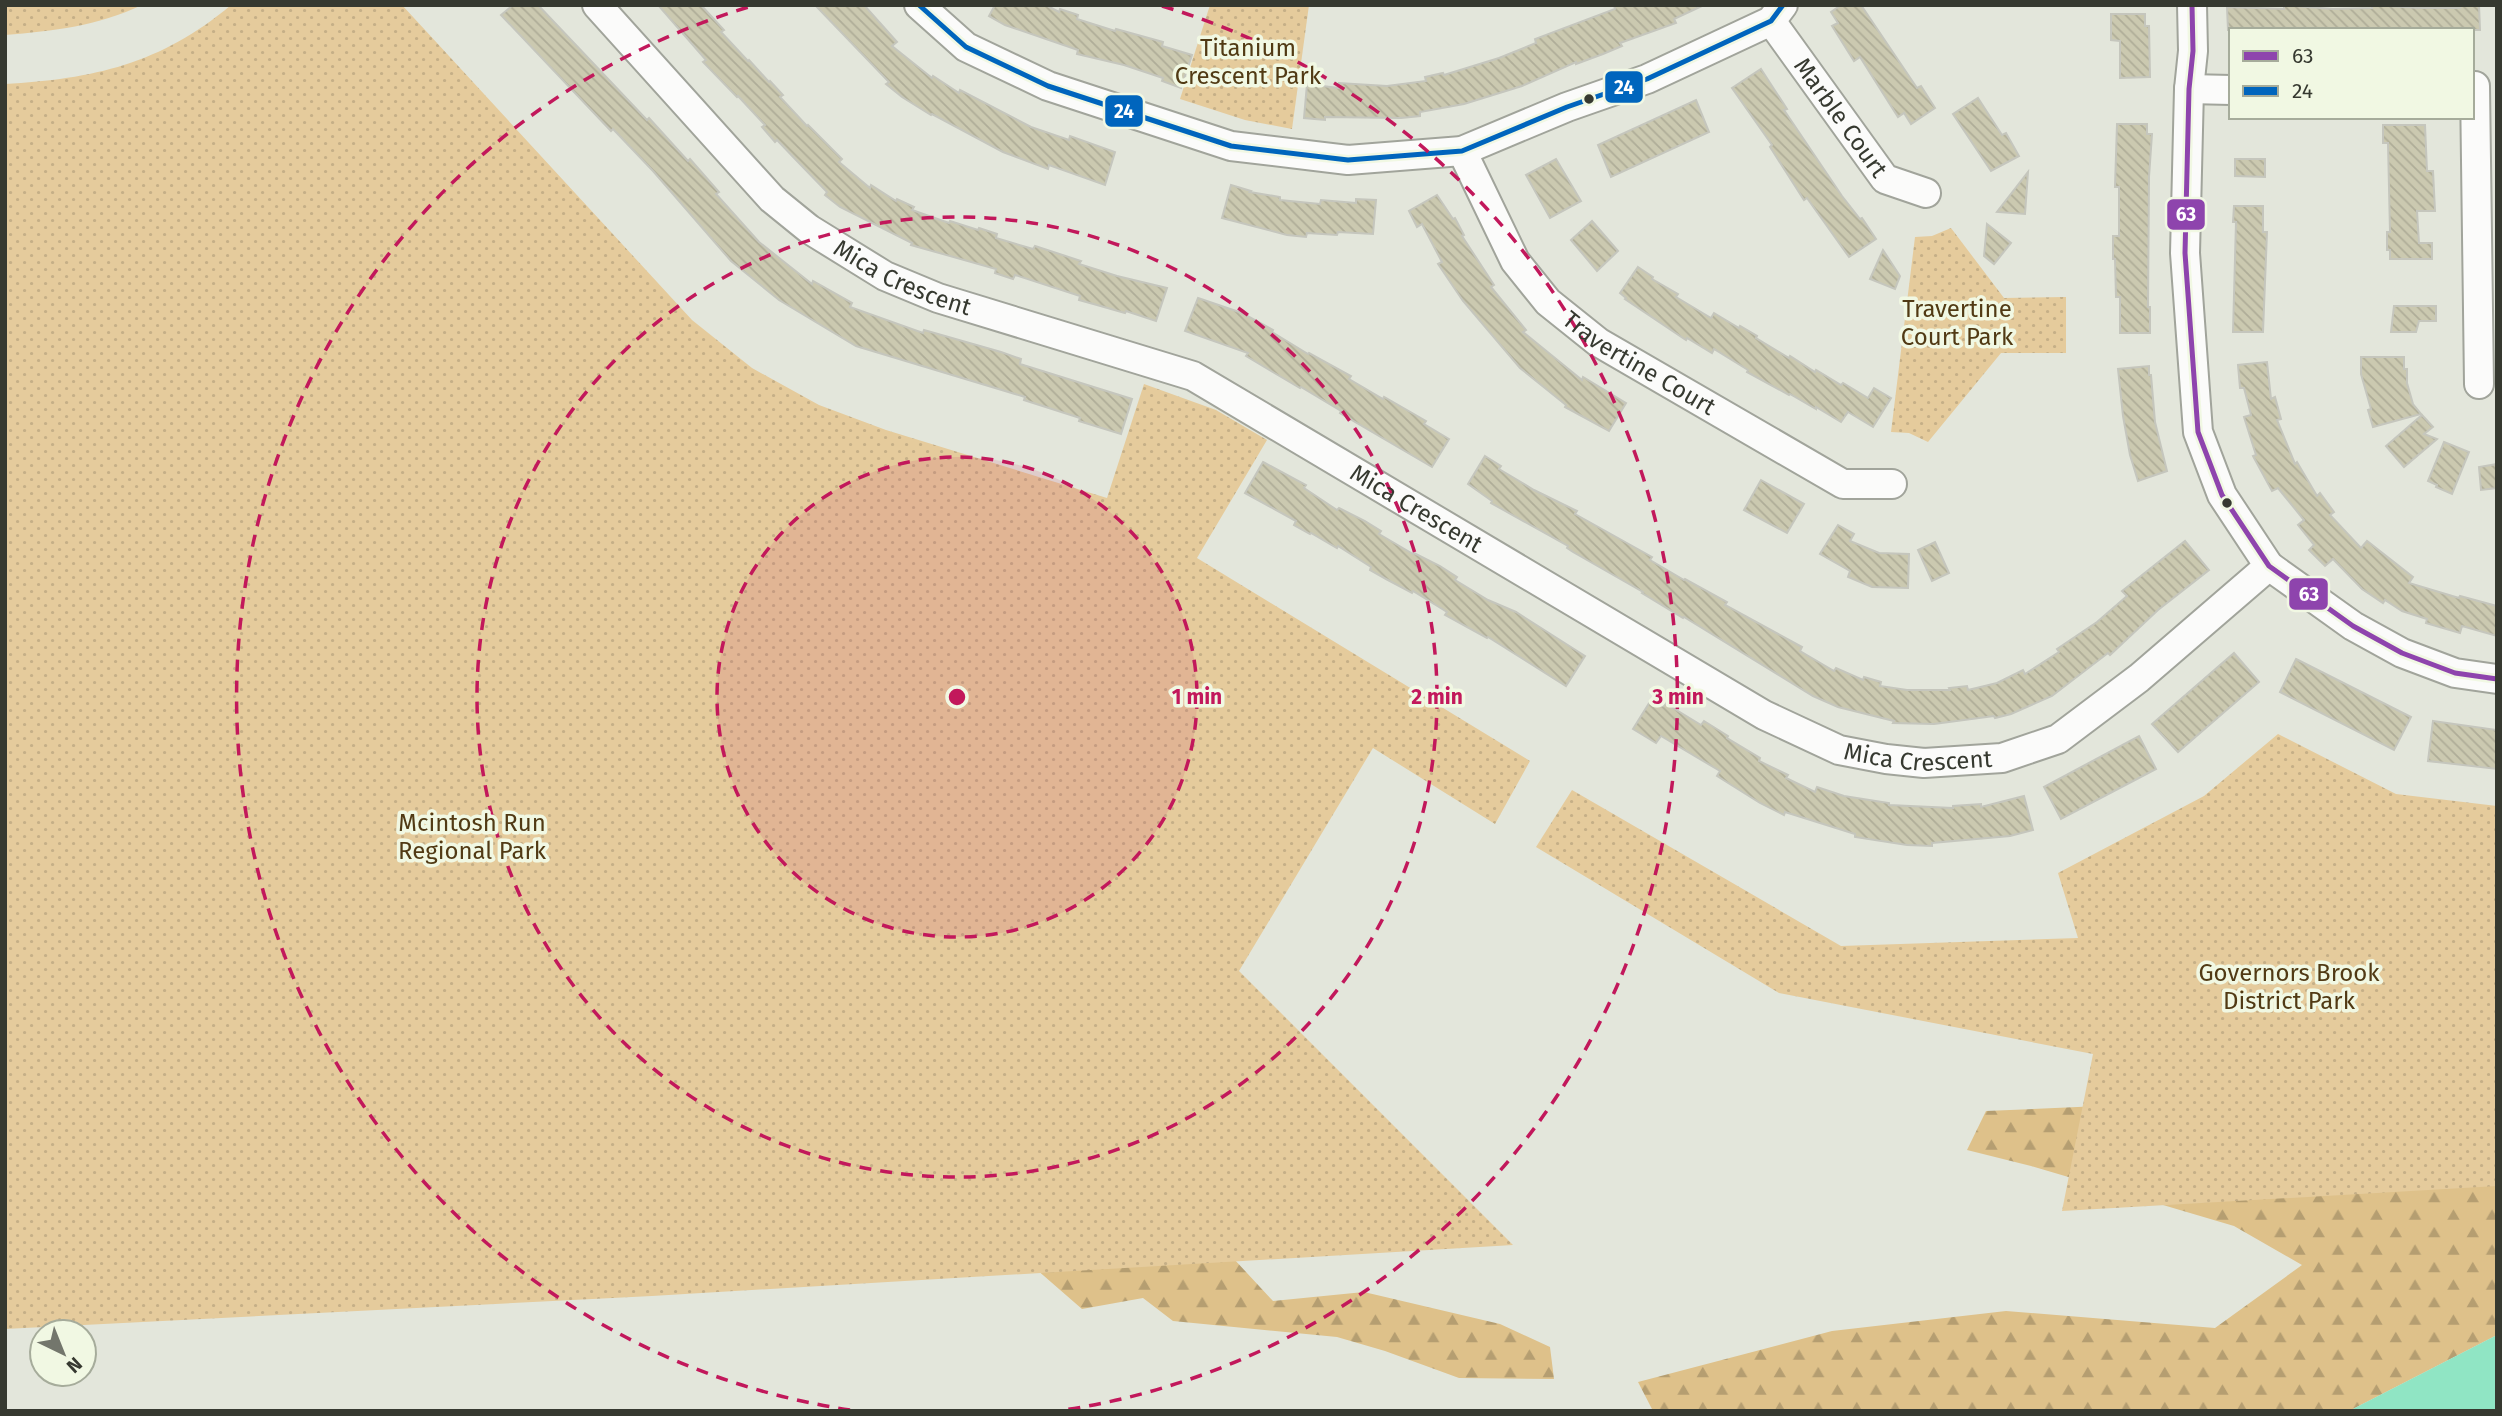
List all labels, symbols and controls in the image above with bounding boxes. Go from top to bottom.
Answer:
legend [2229,28,2474,119]
park label: Titanium Crescent Park [1175,34,1322,90]
text: 63 [2292,43,2313,69]
street label: Marble Court [1788,52,1893,183]
line badge: 24 [1604,70,1644,104]
text: 24 [1614,76,1634,99]
text: 24 [2292,78,2313,104]
unlabelled marker [1582,92,1596,106]
line badge: 24 [1104,94,1144,128]
text: 24 [1114,100,1134,123]
line badge: 63 [2166,198,2206,231]
text: 63 [2176,203,2196,226]
street label: Mica Crescent [829,234,975,321]
park label: Travertine Court Park [1901,295,2014,351]
street label: Travertine Court [1557,305,1721,421]
street label: Mica Crescent [1345,459,1488,559]
unlabelled marker [2220,496,2234,510]
line badge: 63 [2288,577,2329,611]
text: 63 [2299,583,2319,606]
text: 1 min [1172,684,1222,710]
text: 2 min [1411,684,1463,710]
text: 3 min [1651,684,1704,710]
centre of rings [945,685,969,709]
street label: Mica Crescent [1842,737,1993,777]
park label: Mcintosh Run Regional Park [398,809,547,865]
park label: Governors Brook District Park [2198,959,2380,1015]
north arrow [28,1318,98,1388]
text: N [62,1352,87,1378]

